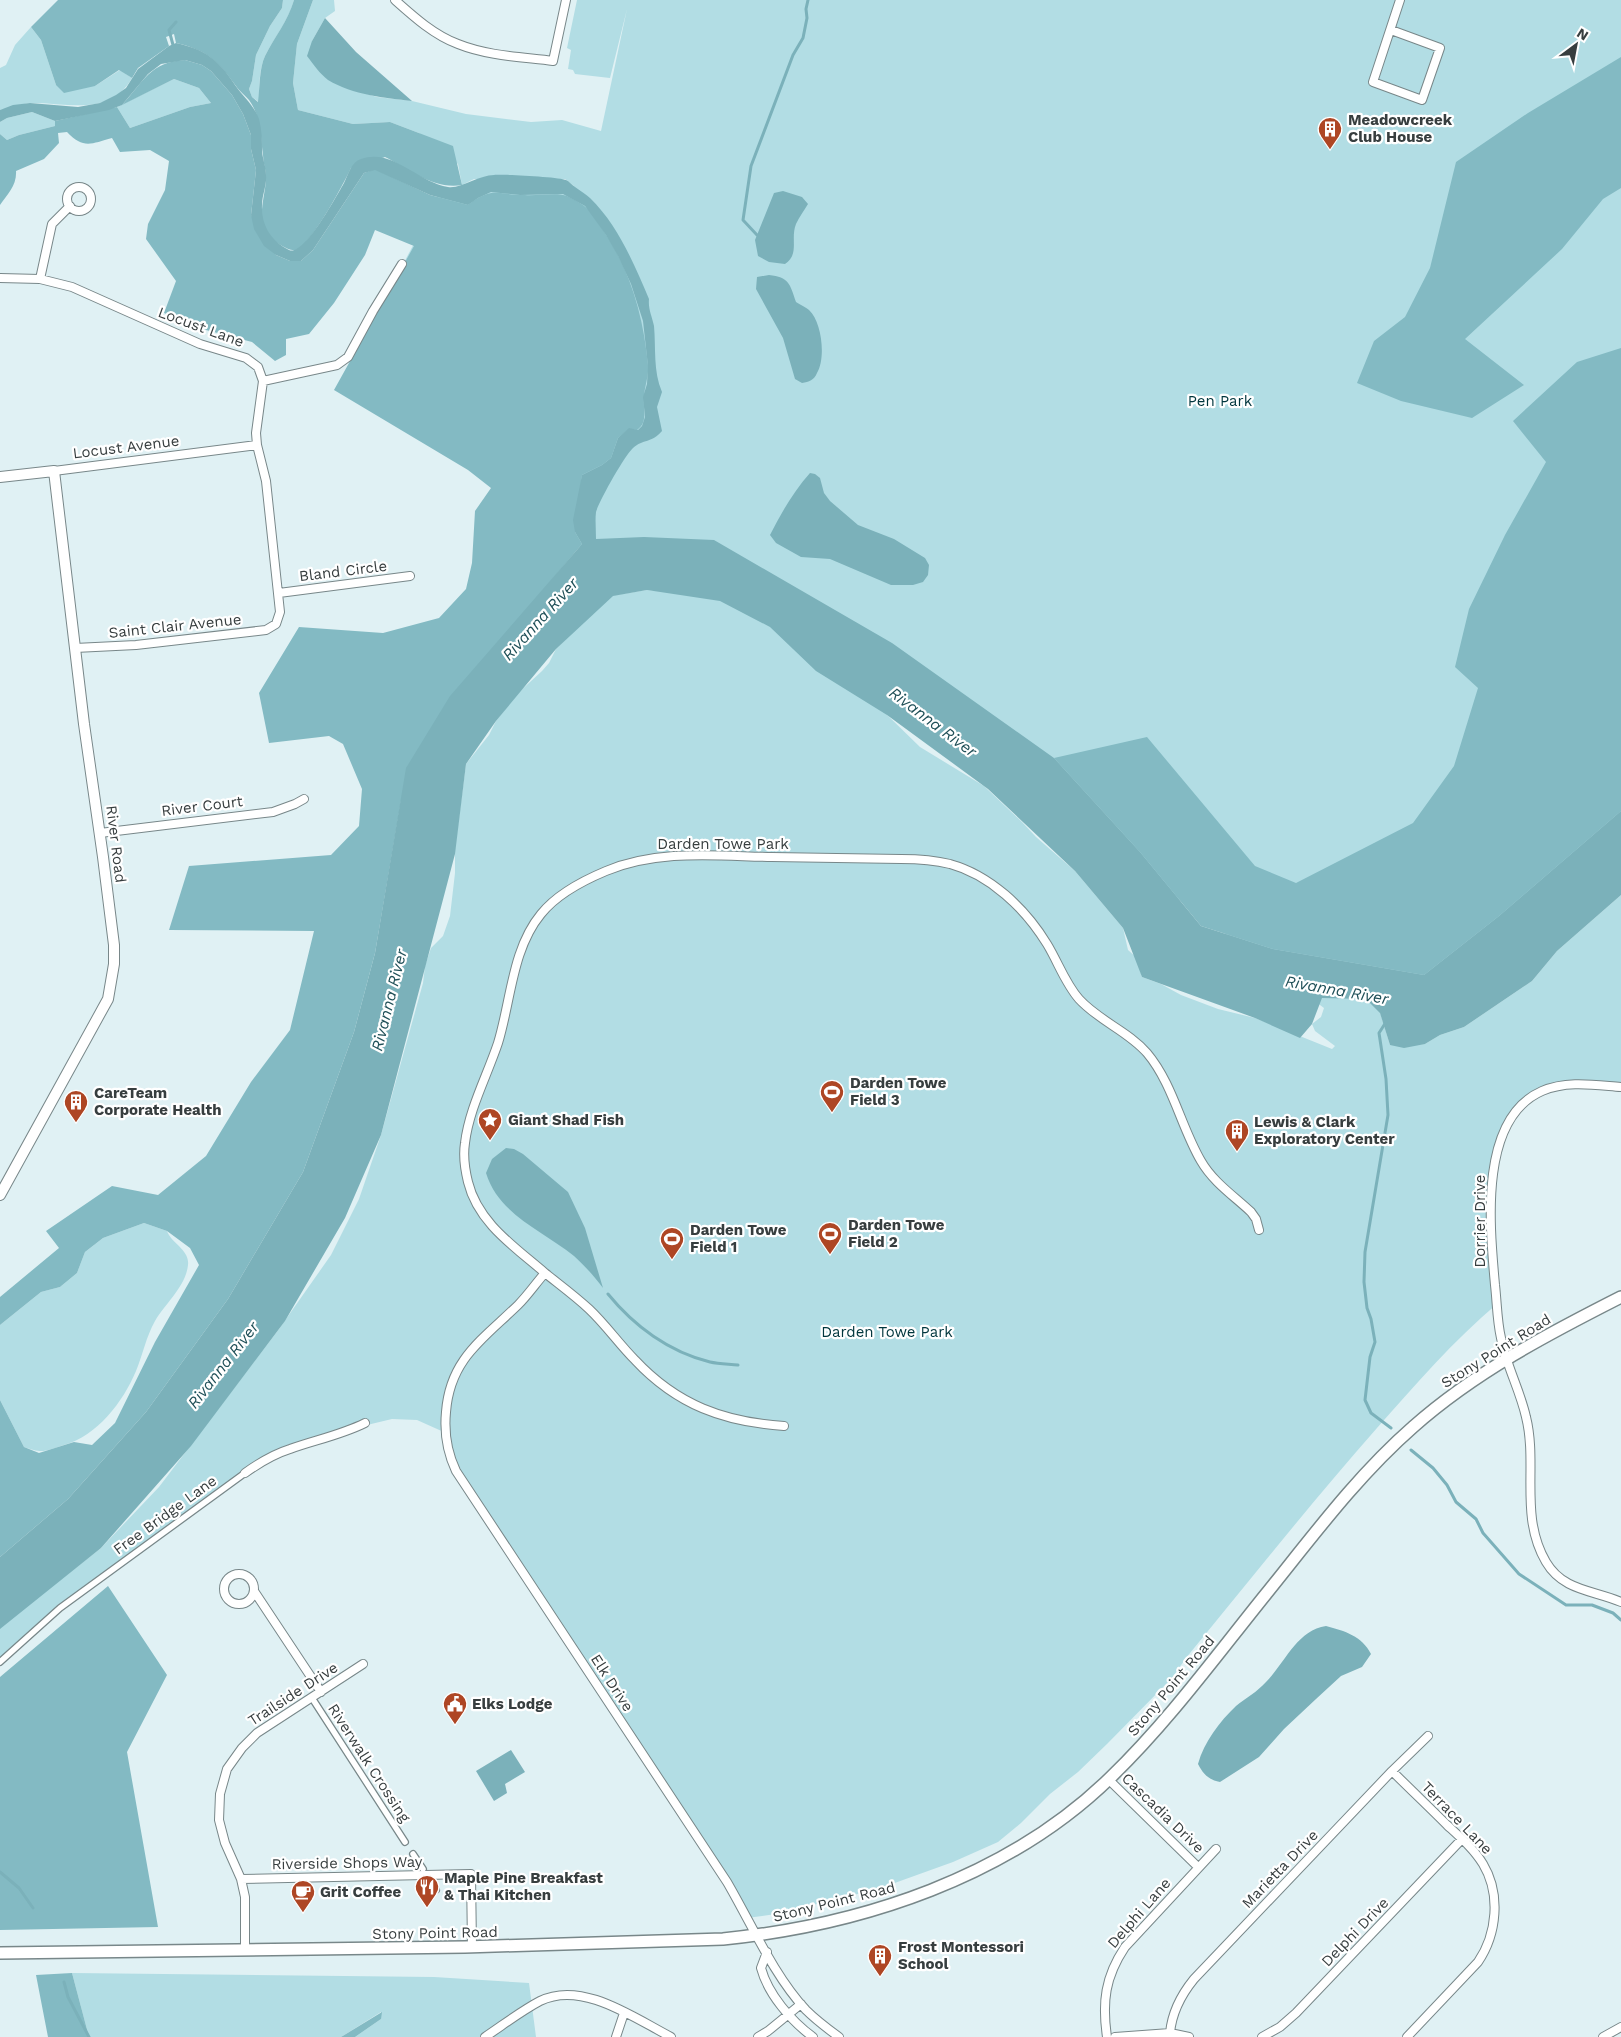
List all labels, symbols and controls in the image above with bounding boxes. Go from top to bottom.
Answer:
north arrow [1551,20,1601,70]
text: N [1574,24,1592,44]
place label: Meadowcreek Club House [1348,111,1453,146]
building icon: Meadowcreek Club House [1317,116,1343,150]
street label: Locust Lane [156,303,246,351]
park label: Pen Park [1188,392,1253,410]
street label: Locust Avenue [72,432,180,462]
street label: Bland Circle [298,557,388,585]
water label: Rivanna River [498,573,583,664]
street label: Saint Clair Avenue [108,610,242,642]
water label: Rivanna River [886,683,981,761]
street label: River Court [160,792,244,820]
street label: River Road [102,804,130,884]
street label: Darden Towe Park [657,835,789,853]
water label: Rivanna River [367,946,411,1053]
water label: Rivanna River [1284,972,1391,1009]
place label: Darden Towe Field 3 [850,1074,947,1109]
sports icon: Darden Towe Field 3 [819,1079,845,1113]
place label: CareTeam Corporate Health [94,1084,221,1119]
building icon: CareTeam Corporate Health [63,1089,89,1123]
place icon: Giant Shad Fish [477,1107,503,1141]
place label: Giant Shad Fish [508,1111,624,1129]
place label: Lewis & Clark Exploratory Center [1254,1113,1395,1148]
building icon: Lewis & Clark Exploratory Center [1224,1118,1250,1152]
street label: Dorrier Drive [1471,1175,1489,1267]
place label: Darden Towe Field 2 [848,1216,945,1251]
place label: Darden Towe Field 1 [690,1221,787,1256]
sports icon: Darden Towe Field 2 [817,1221,843,1255]
sports icon: Darden Towe Field 1 [659,1226,685,1260]
street label: Stony Point Road [1438,1310,1554,1392]
water label: Rivanna River [183,1317,263,1412]
park label: Darden Towe Park [821,1323,953,1341]
street label: Free Bridge Lane [110,1471,220,1559]
street label: Stony Point Road [1124,1632,1218,1740]
street label: Elk Drive [587,1651,637,1715]
street label: Trailside Drive [245,1658,341,1730]
public building icon: Elks Lodge [442,1691,468,1725]
place label: Elks Lodge [472,1695,553,1713]
street label: Riverwalk Crossing [324,1700,414,1826]
street label: Cascadia Drive [1118,1769,1208,1857]
street label: Terrace Lane [1418,1778,1496,1858]
street label: Marietta Drive [1238,1826,1322,1912]
street label: Riverside Shops Way [271,1853,423,1873]
place label: Maple Pine Breakfast & Thai Kitchen [444,1869,603,1904]
restaurant icon: Maple Pine Breakfast & Thai Kitchen [414,1874,440,1908]
street label: Delphi Lane [1104,1874,1174,1952]
street label: Stony Point Road [771,1878,897,1926]
cafe icon: Grit Coffee [290,1879,316,1913]
place label: Grit Coffee [320,1883,402,1901]
street label: Delphi Drive [1318,1894,1392,1970]
street label: Stony Point Road [372,1923,498,1943]
place label: Frost Montessori School [898,1938,1024,1973]
building icon: Frost Montessori School [867,1943,893,1977]

